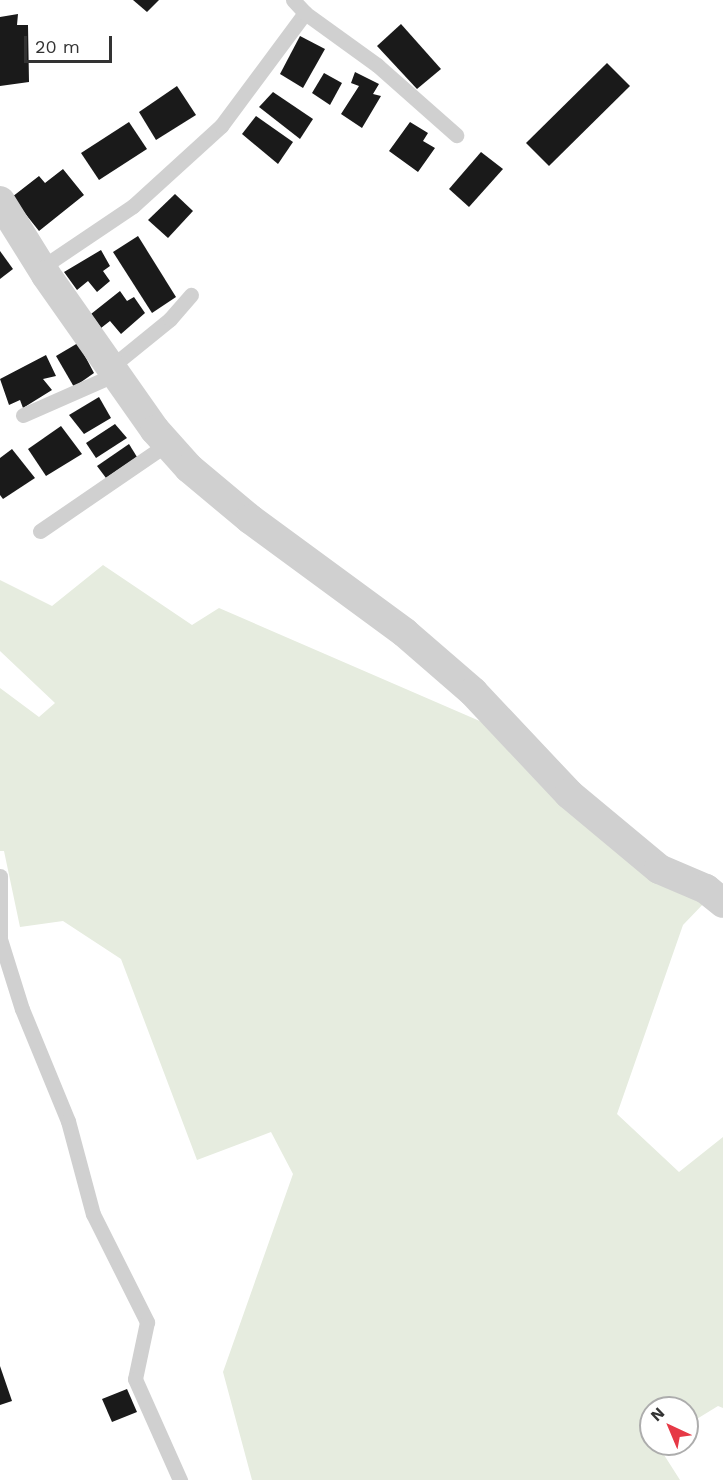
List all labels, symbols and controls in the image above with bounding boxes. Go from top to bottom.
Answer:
scale bar [27,24,116,62]
text: 20 m [35,36,80,57]
north arrow [639,1396,699,1456]
text: N [647,1403,668,1425]

